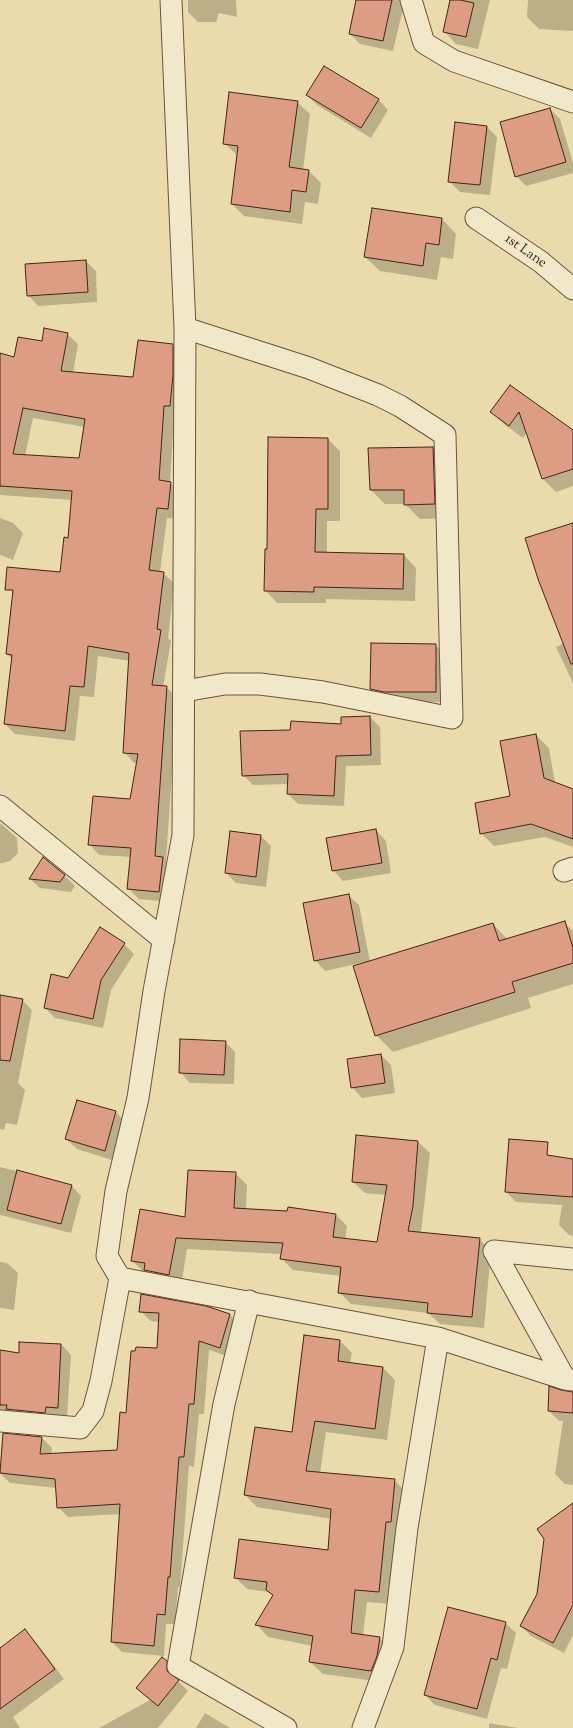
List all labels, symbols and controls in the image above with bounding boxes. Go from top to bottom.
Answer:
street label: 1st Lane [501,231,549,273]

